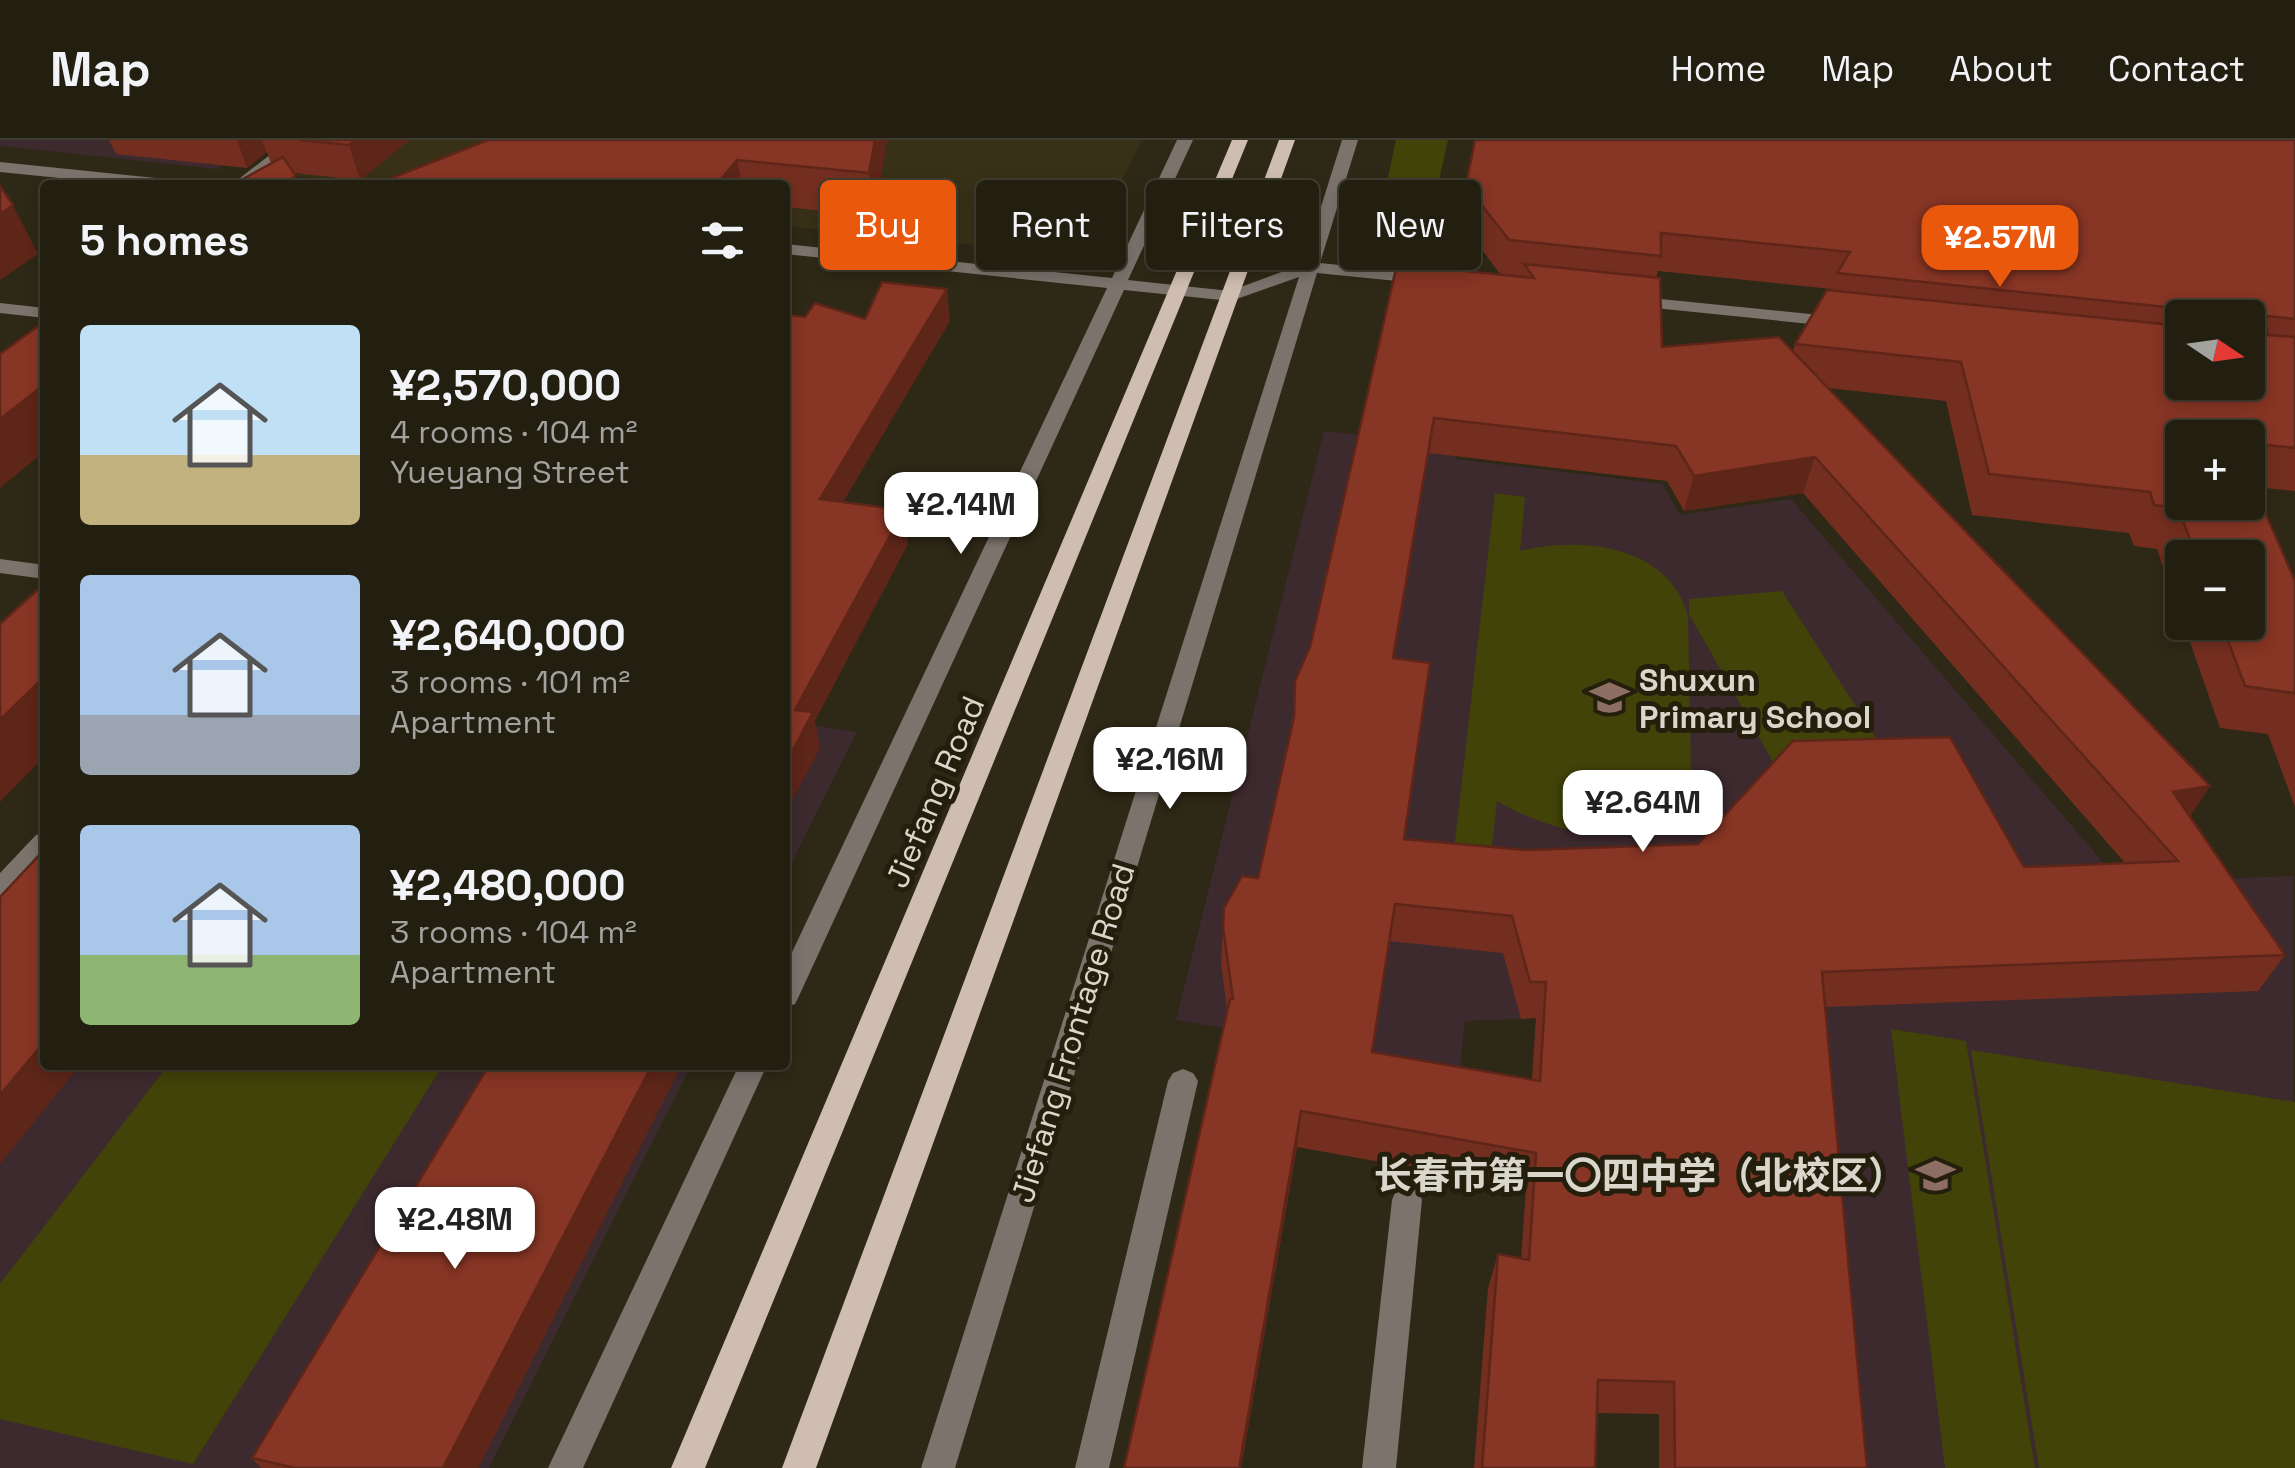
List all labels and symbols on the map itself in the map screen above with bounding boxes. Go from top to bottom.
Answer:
pin: ¥2.57M [1919,205,2081,290]
north arrow [2165,300,2265,400]
pin: ¥2.14M [880,472,1042,557]
place label: Shuxun Primary School [1639,660,1871,737]
school or university icon: Shuxun Primary School [1588,677,1630,719]
street label: Jiefang Road [877,690,993,894]
pin: ¥2.16M [1089,727,1251,812]
pin: ¥2.64M [1562,770,1724,855]
street label: Jiefang Frontage Road [1002,859,1144,1207]
place label: 长春市第一〇四中学（北校区） [1374,1152,1906,1200]
school or university icon: 长春市第一〇四中学（北校区） [1915,1155,1957,1197]
pin: ¥2.48M [374,1187,536,1272]

